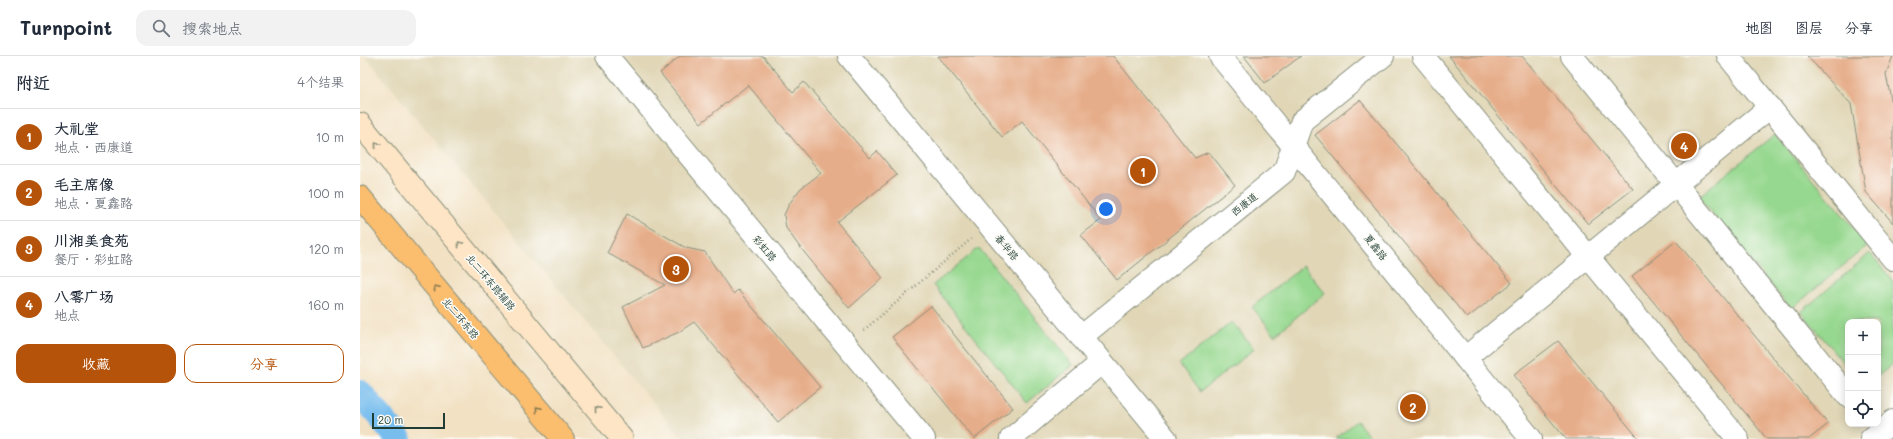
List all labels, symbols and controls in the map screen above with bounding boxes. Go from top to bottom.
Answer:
search box [136,10,416,46]
text: Turnpoint [20,15,112,40]
icon: search [150,17,172,39]
text: 搜索地点 [182,18,242,38]
text: 地图 [1745,18,1773,37]
text: 图层 [1795,18,1823,37]
text: 分享 [1845,18,1873,37]
text: 附近 [16,71,50,93]
text: 4个结果 [297,73,344,90]
text: 大礼堂 [54,118,99,138]
text: 1 [26,128,32,145]
text: 10 m [316,128,344,145]
pin: 4 [1671,131,1697,161]
text: 地点 · 西康道 [54,138,133,155]
one-way arrow [375,142,382,149]
pin: 1 [1130,156,1156,186]
text: 毛主席像 [54,174,114,194]
text: 2 [25,184,33,201]
text: 100 m [308,184,344,201]
street label: 西康道 [1228,189,1260,219]
text: 地点 · 夏鑫路 [54,194,133,211]
your location [1096,199,1116,219]
text: 川湘美食苑 [54,230,129,250]
street label: 春华路 [992,231,1022,263]
street label: 夏鑫路 [1361,231,1391,263]
street label: 彩虹路 [750,232,780,264]
text: 3 [25,240,33,257]
text: 120 m [308,240,344,257]
one-way arrow [458,242,465,249]
text: 餐厅 · 彩虹路 [54,250,133,267]
street label: 北二环东路辅路 [463,251,519,313]
pin: 3 [663,254,689,284]
one-way arrow [434,285,441,293]
text: 八零广场 [54,286,114,306]
street label: 北二环东路 [440,294,482,342]
text: 4 [25,296,33,313]
text: 160 m [308,296,344,313]
text: 地点 [54,306,80,323]
map controls [1845,319,1881,427]
button: + [1845,319,1881,355]
button: 收藏 [16,344,176,383]
button: 分享 [184,344,344,383]
button: − [1845,355,1881,391]
button: locate [1845,391,1881,427]
pin: 2 [1400,392,1426,422]
one-way arrow [535,406,542,414]
one-way arrow [595,406,602,414]
scale bar [372,411,445,430]
text: 20 m [378,412,403,427]

